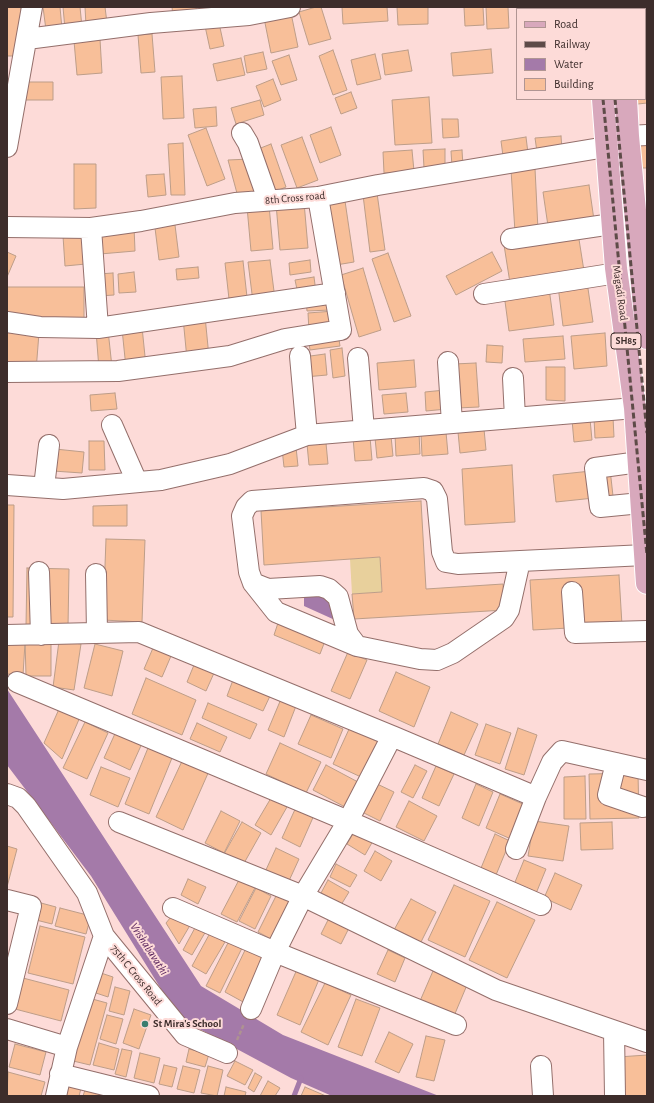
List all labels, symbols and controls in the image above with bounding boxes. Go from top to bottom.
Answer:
legend [516,8,646,100]
text: Road [554,18,578,30]
text: Railway [554,38,590,50]
text: Water [554,58,583,70]
text: Building [554,78,594,90]
street label: 8th Cross road [264,189,326,207]
street label: Magadi Road [610,264,630,322]
road number: SH85 [611,333,641,349]
water label: Vrishabavathi [127,920,171,978]
street label: 75th C Cross Road [108,942,164,1008]
place label: St Mira's School [153,1017,221,1031]
marker: St Mira's School [140,1019,150,1029]

